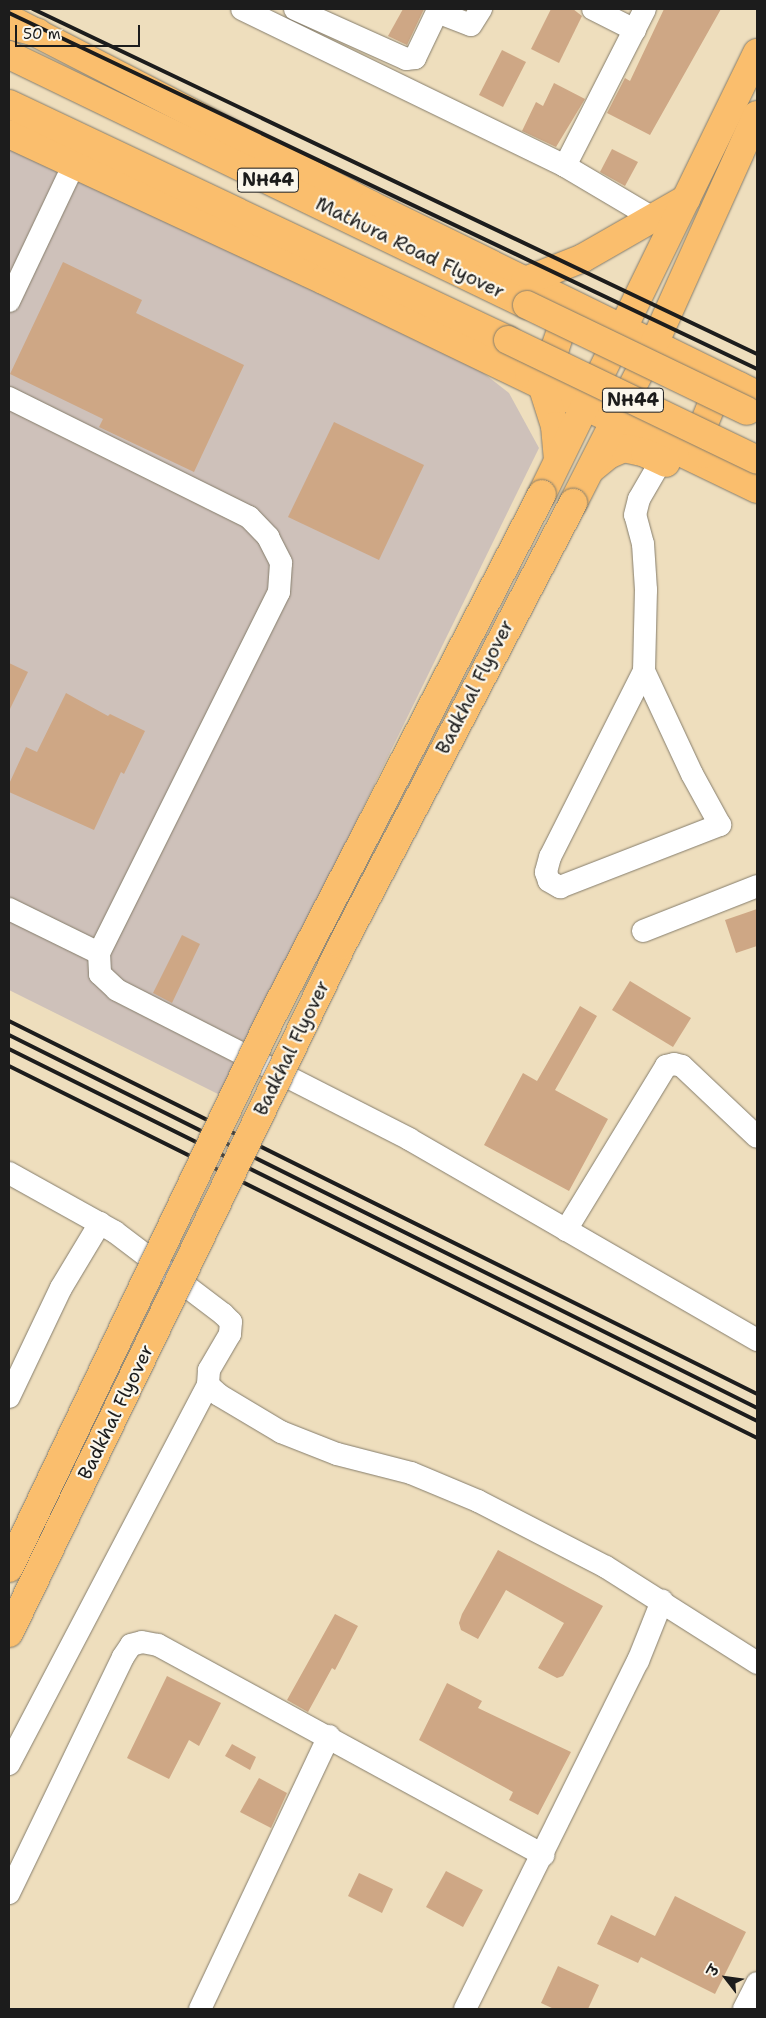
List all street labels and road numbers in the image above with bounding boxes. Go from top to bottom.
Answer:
road number: NH44 [237,164,299,196]
street label: Mathura Road Flyover [312,192,508,304]
road number: NH44 [602,384,664,416]
street label: Badkhal Flyover [431,616,519,758]
street label: Badkhal Flyover [249,977,335,1119]
street label: Badkhal Flyover [73,1341,159,1483]

